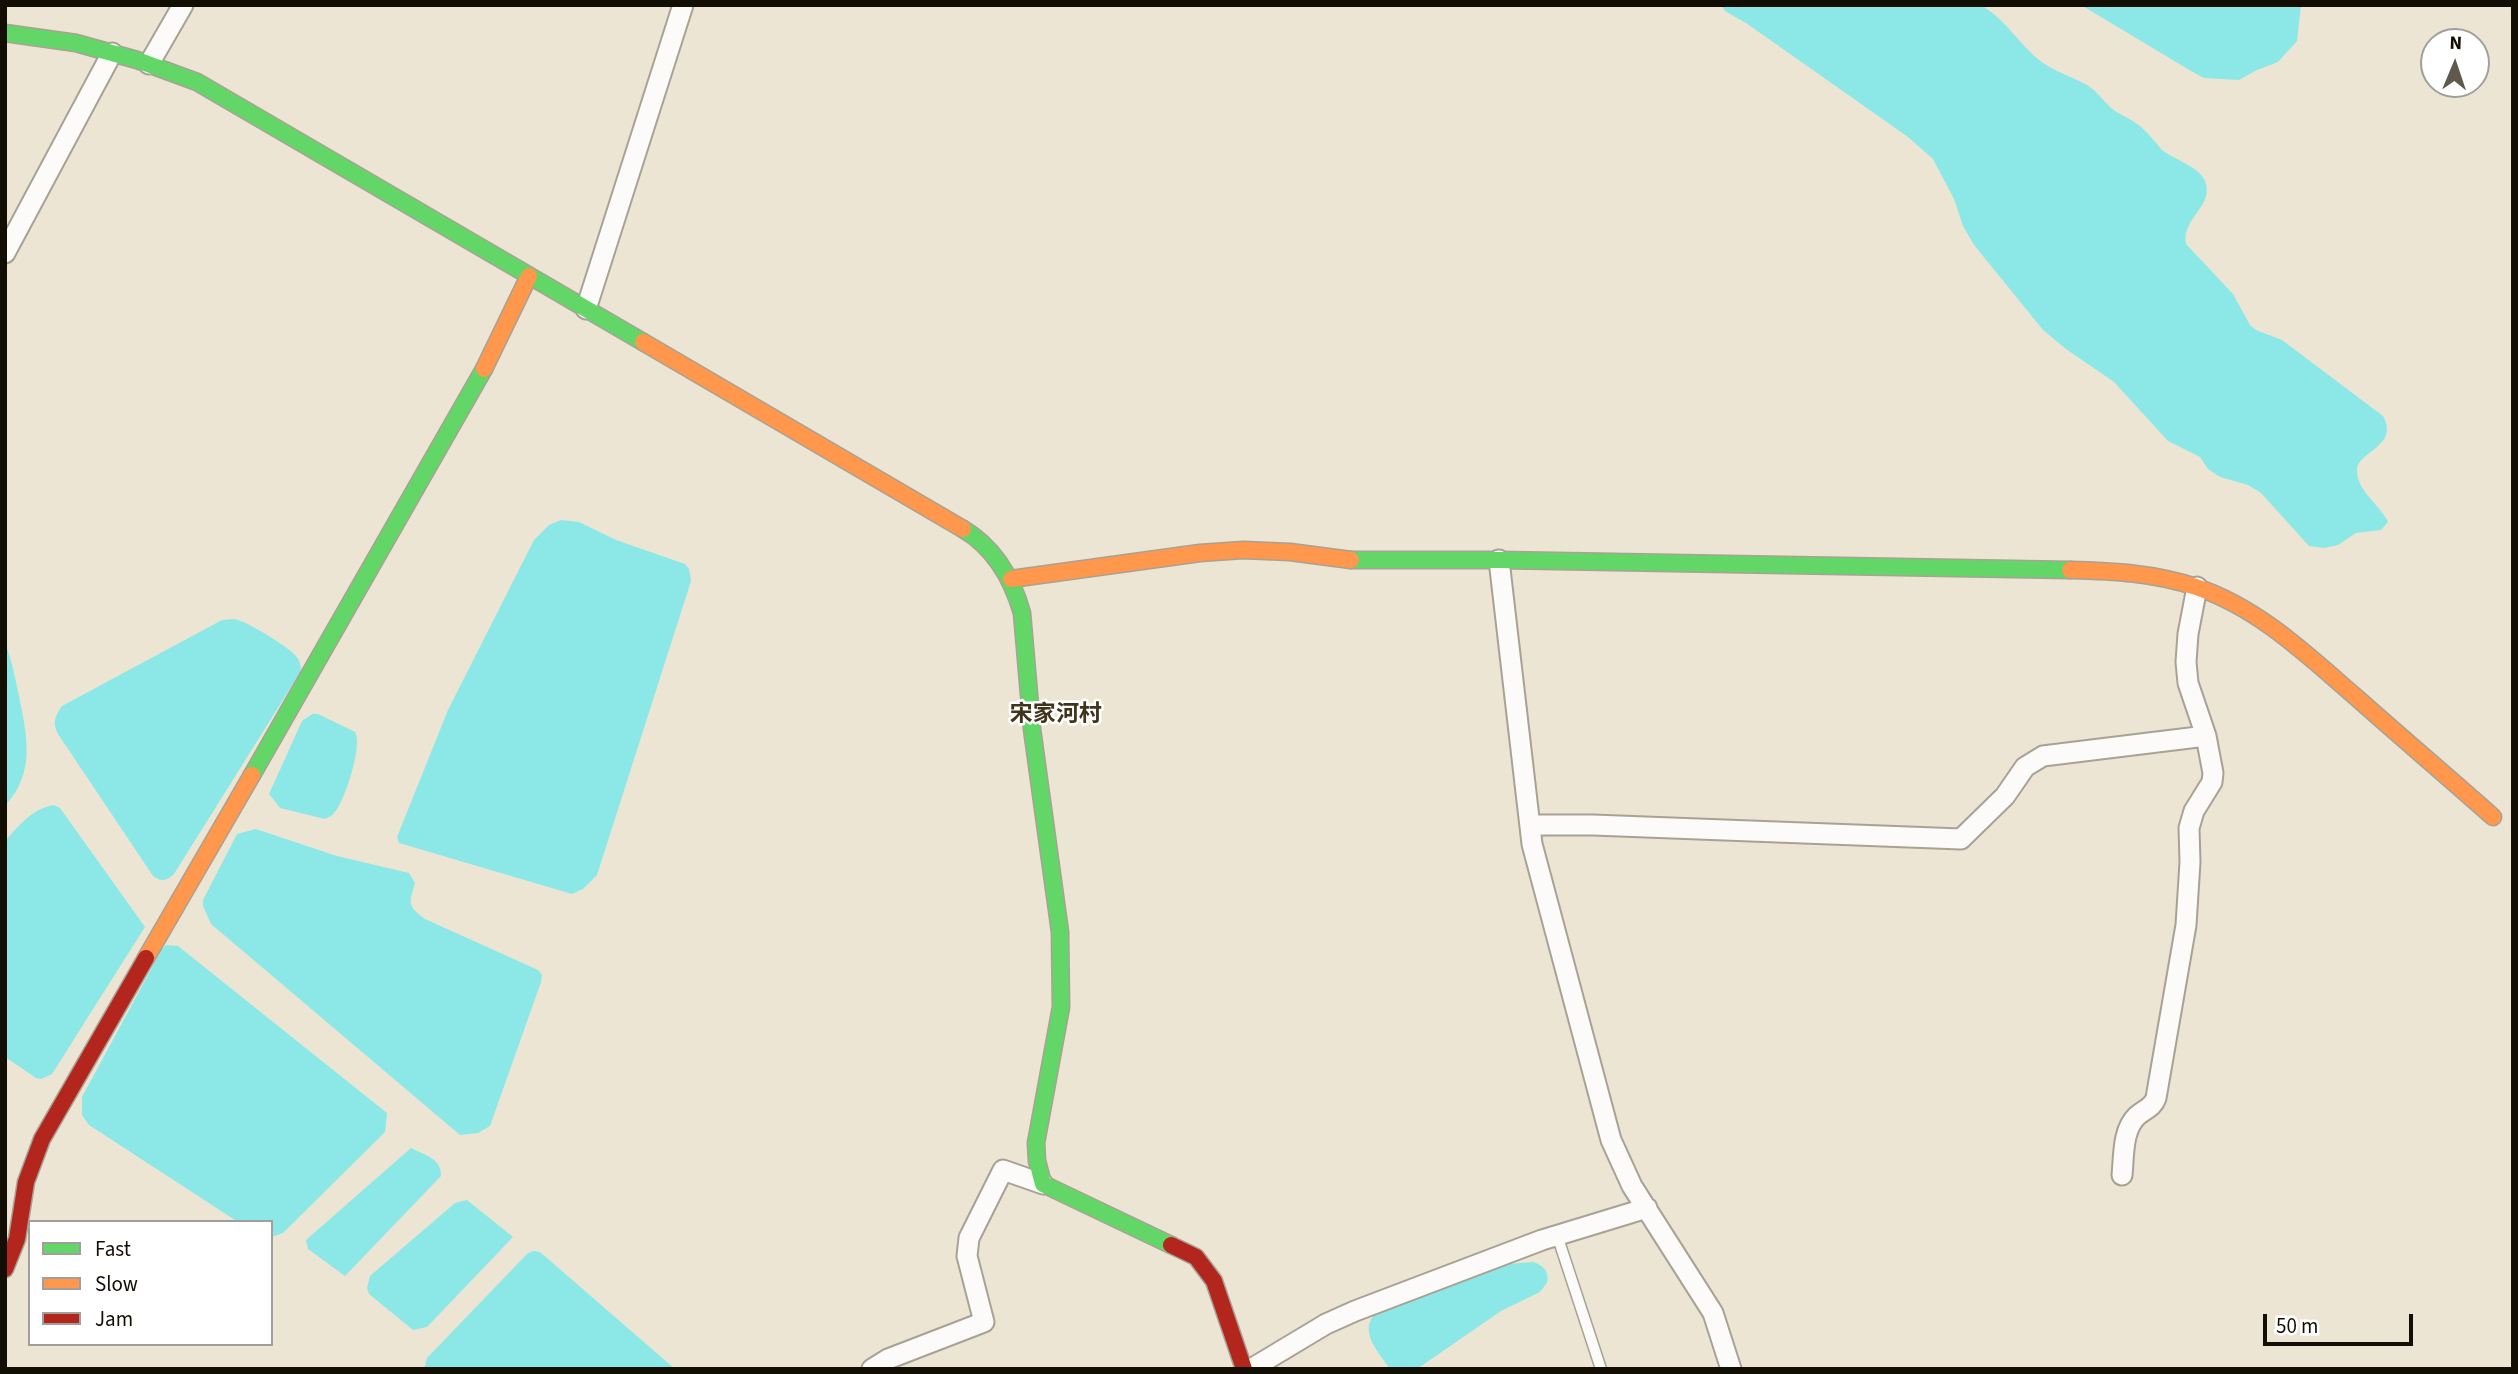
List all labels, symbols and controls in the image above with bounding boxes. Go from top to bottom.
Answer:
north arrow [2420,28,2490,98]
text: N [2449,30,2462,57]
district label: 宋家河村 [1010,702,1102,730]
legend [28,1220,273,1346]
text: Fast [95,1234,131,1264]
text: Slow [95,1269,138,1299]
scale bar [2266,1300,2416,1344]
text: Jam [95,1304,133,1334]
text: 50 m [2276,1311,2318,1341]

